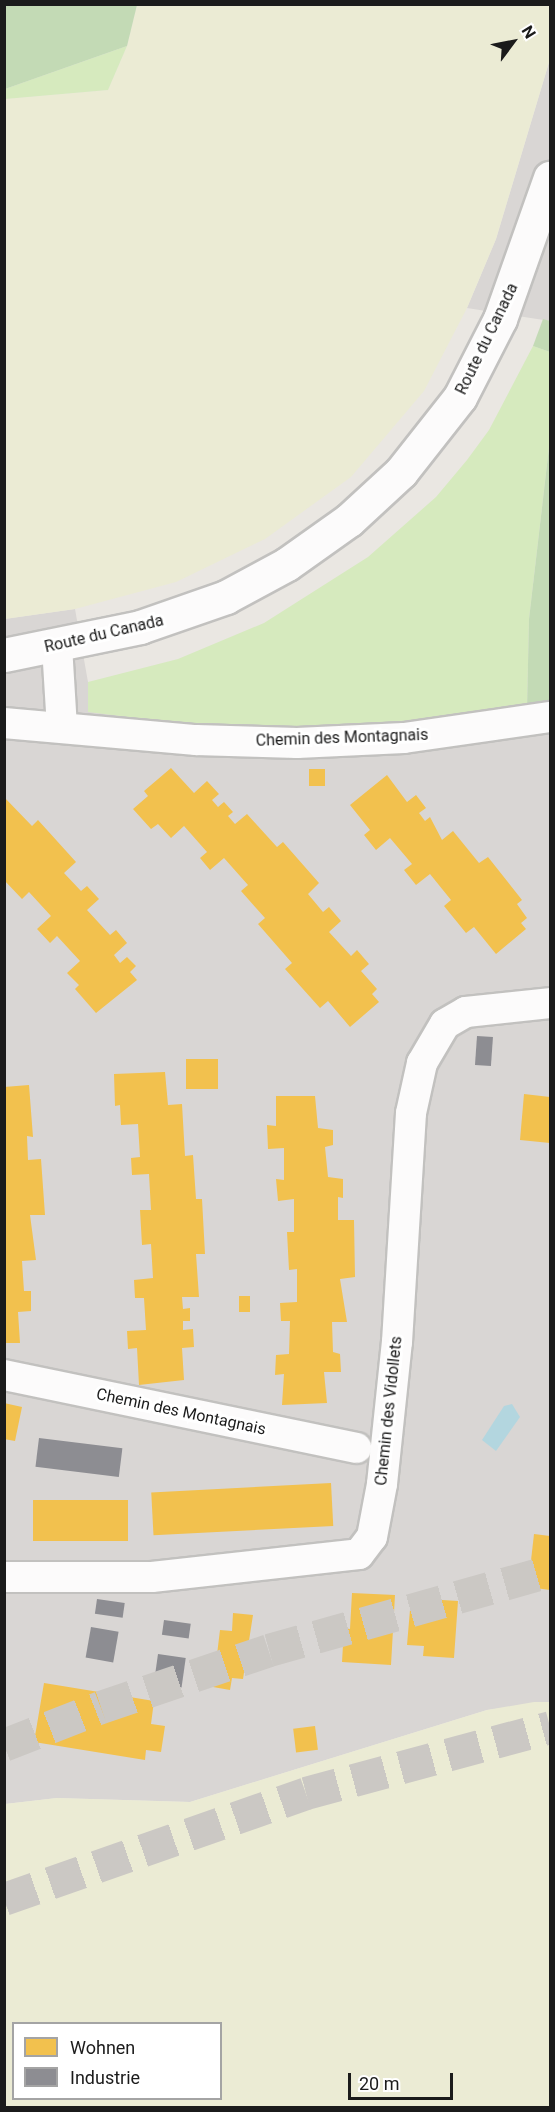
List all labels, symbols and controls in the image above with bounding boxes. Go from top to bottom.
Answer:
north arrow [483,12,543,72]
text: N [518,22,540,42]
street label: Route du Canada [452,280,522,398]
street label: Route du Canada [43,611,165,657]
street label: Chemin des Montagnais [255,725,429,751]
street label: Chemin des Vidollets [372,1335,406,1487]
street label: Chemin des Montagnais [95,1385,267,1439]
legend [12,2022,222,2100]
text: Wohnen [70,2037,135,2058]
scale bar [351,2061,456,2099]
text: Industrie [70,2067,140,2088]
text: 20 m [359,2073,399,2094]

